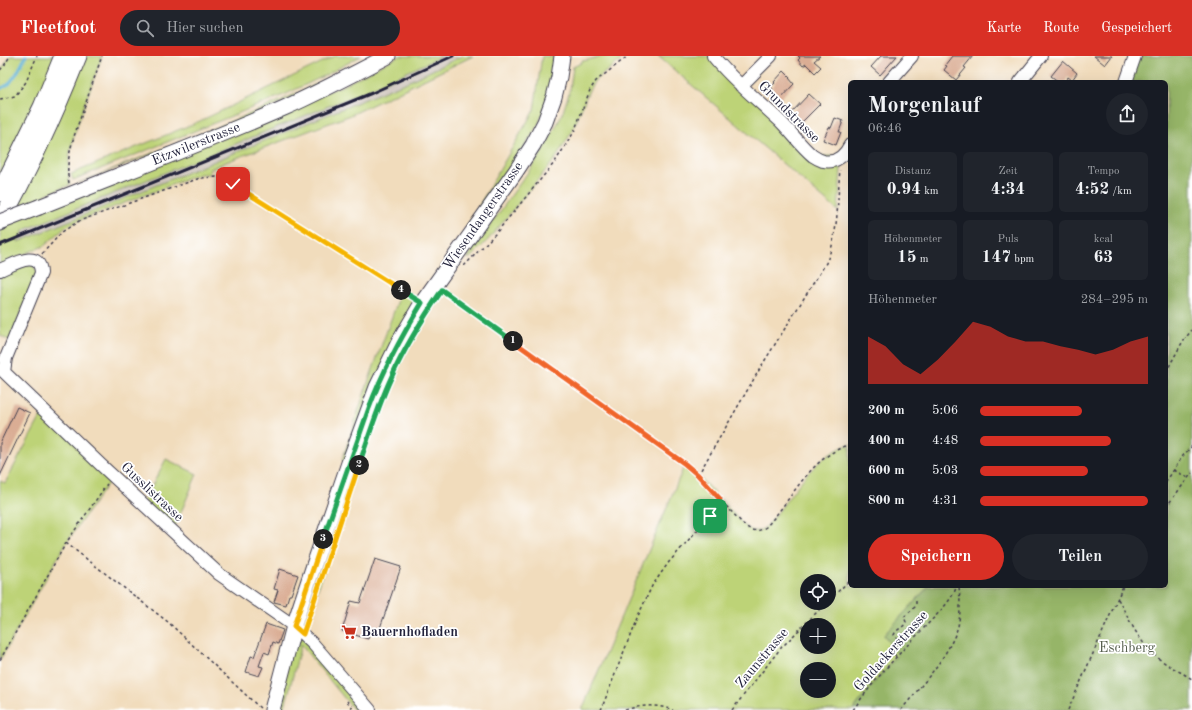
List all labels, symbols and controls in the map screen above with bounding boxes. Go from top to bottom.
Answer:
search box [120,10,400,46]
icon: search [134,17,156,39]
text: Fleetfoot [20,19,96,38]
text: Hier suchen [166,21,244,36]
text: Karte [987,21,1021,35]
text: Route [1043,21,1079,35]
text: Gespeichert [1101,21,1172,35]
street label: Grundstrasse [756,79,822,145]
button: share [1106,93,1148,135]
text: Morgenlauf [868,95,981,117]
street label: Etzwilerstrasse [150,120,242,168]
text: 06:46 [868,122,902,135]
street label: Wiesendangerstrasse [440,159,526,273]
text: Distanz [894,166,931,177]
text: Zeit [998,166,1018,177]
text: Tempo [1087,166,1119,177]
pin [216,167,250,201]
icon: check [222,173,244,195]
text: 0.94 [887,181,921,198]
text: 4:34 [991,181,1025,198]
text: 4:52 [1075,181,1109,198]
text: km [921,186,939,197]
text: /km [1109,186,1132,197]
text: Höhenmeter [884,234,942,245]
text: Puls [997,234,1019,245]
text: kcal [1094,234,1113,245]
text: 15 [897,249,917,266]
text: 147 [982,249,1011,266]
text: 63 [1093,249,1113,266]
text: m [917,254,928,265]
text: bpm [1011,254,1034,265]
pin: 4 [391,280,411,300]
text: 4 [398,284,404,295]
text: Höhenmeter [868,293,937,306]
text: 284–295 m [1081,293,1148,306]
pin: 1 [503,331,523,351]
text: 1 [510,335,516,346]
text: 200 m [868,404,905,417]
text: 5:06 [932,404,958,417]
text: 400 m [868,434,905,447]
text: 4:48 [932,434,958,447]
pin: 2 [349,455,369,475]
text: 2 [356,459,362,470]
street label: Gusslistrasse [118,460,186,524]
text: 600 m [868,464,905,477]
text: 5:03 [932,464,958,477]
text: 800 m [868,494,905,507]
text: 4:31 [932,494,958,507]
pin [693,499,727,533]
icon: arrive [699,505,721,527]
pin: 3 [313,529,333,549]
text: 3 [320,533,326,544]
button: Speichern [868,534,1004,580]
button: Teilen [1012,534,1148,580]
map controls [800,574,836,698]
button: locate [800,574,836,610]
street label: Goldackerstrasse [851,608,931,694]
button: + [800,618,836,654]
supermarket icon: Bauernhofladen [340,623,358,641]
place label: Bauernhofladen [361,625,458,639]
street label: Zaunstrasse [733,625,791,691]
park label: Eschberg [1099,641,1156,655]
button: − [800,662,836,698]

